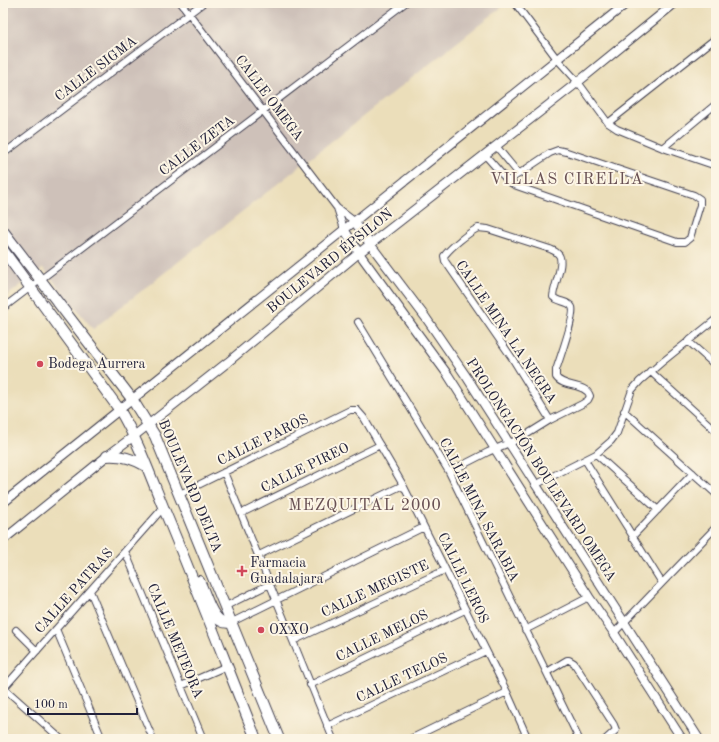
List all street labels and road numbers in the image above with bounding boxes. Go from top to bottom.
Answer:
street label: CALLE SIGMA [52,34,140,104]
street label: CALLE OMEGA [232,53,306,144]
street label: CALLE ZETA [157,113,237,179]
street label: BOULEVARD ÉPSILON [263,204,395,316]
street label: CALLE MINA LA NEGRA [453,258,559,406]
street label: PROLONGACIÓN BOULEVARD OMEGA [463,354,622,584]
street label: CALLE PAROS [215,412,311,468]
street label: BOULEVARD DELTA [156,417,224,555]
street label: CALLE MINA SARABIA [437,436,522,585]
street label: CALLE PIREO [259,441,351,495]
street label: CALLE LEROS [435,530,491,626]
street label: CALLE PATRAS [32,546,116,636]
street label: CALLE MEGISTE [319,558,431,620]
street label: CALLE METEORA [144,582,206,701]
street label: CALLE MELOS [334,608,430,664]
street label: CALLE TELOS [354,651,450,705]

